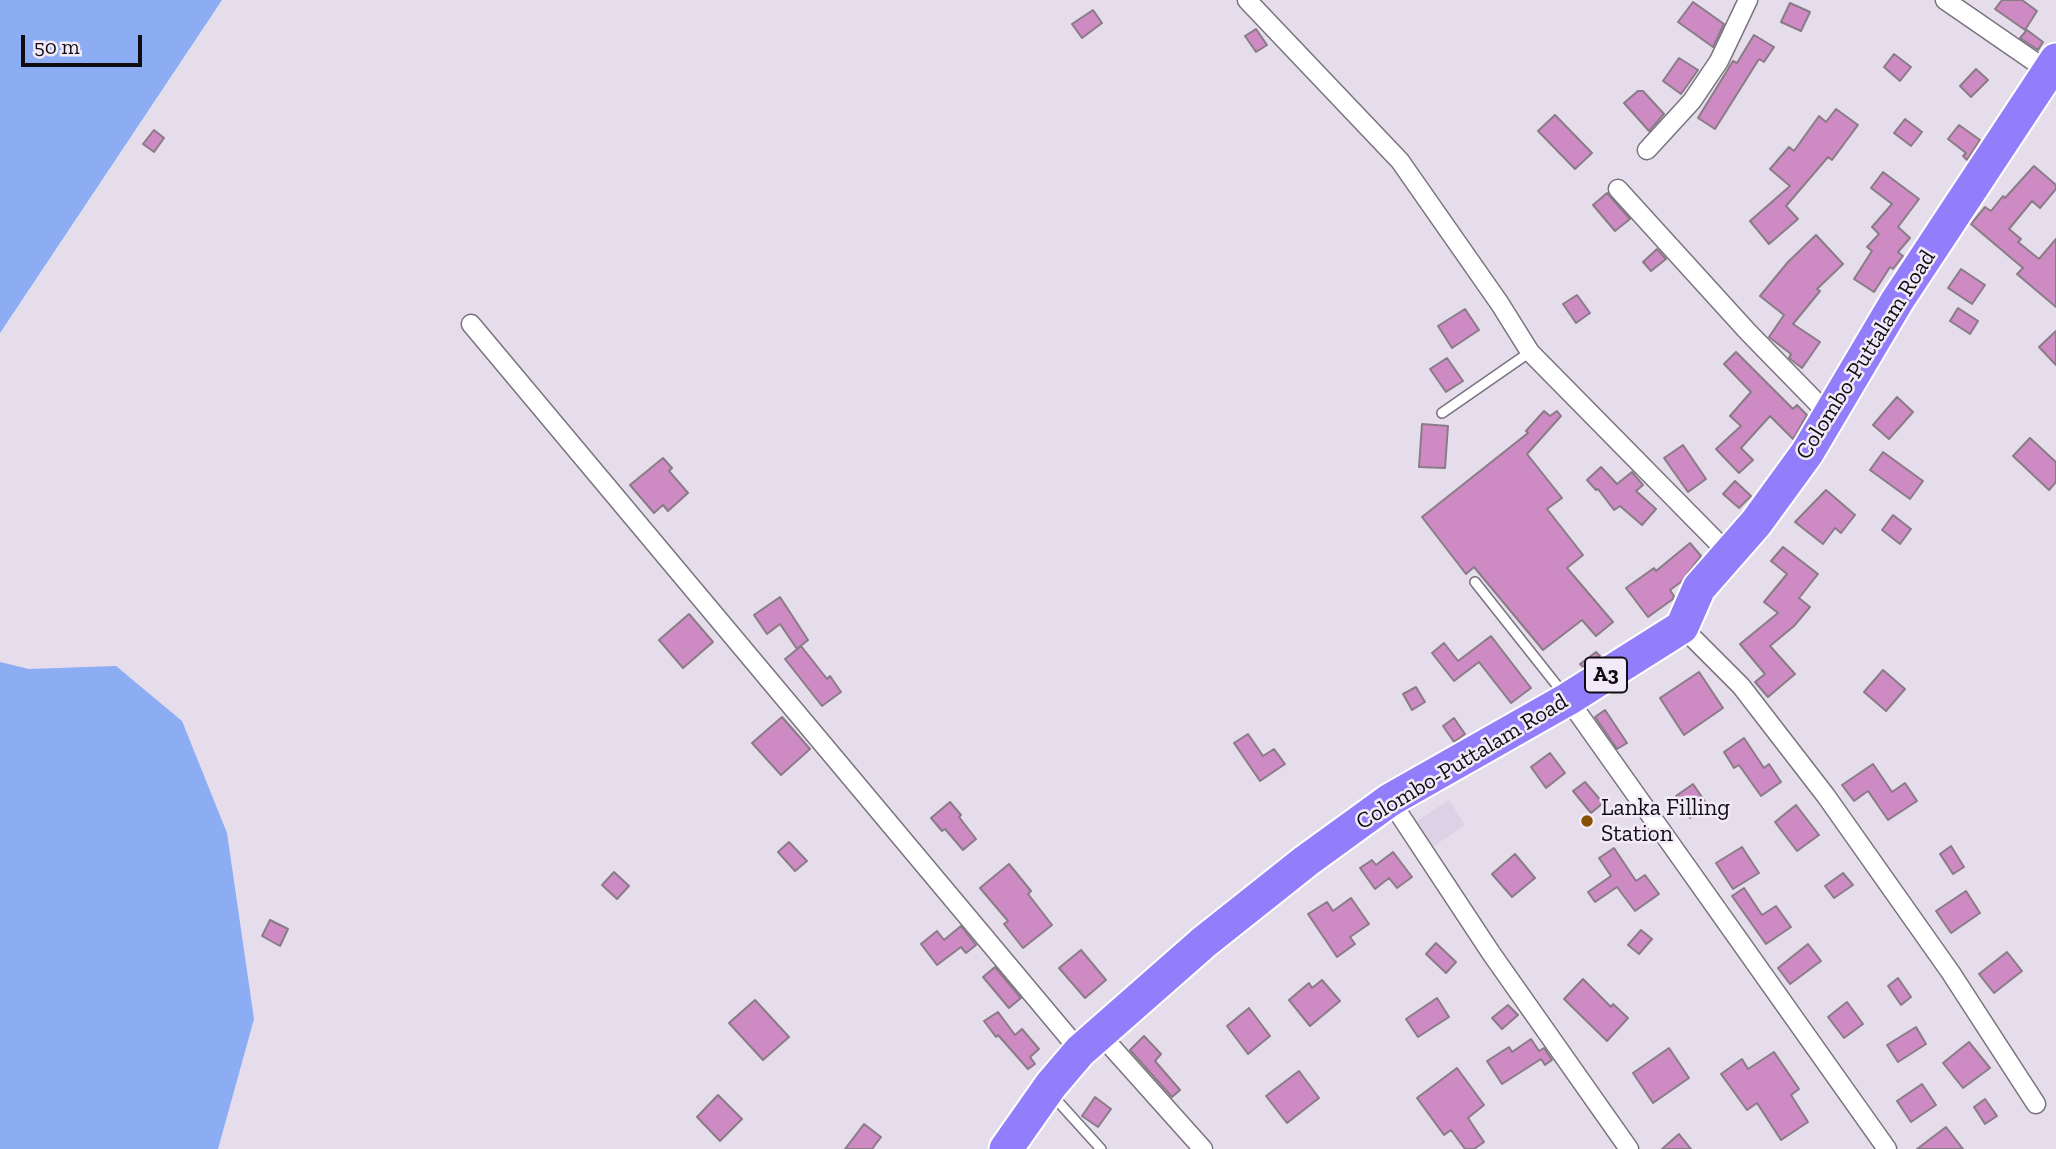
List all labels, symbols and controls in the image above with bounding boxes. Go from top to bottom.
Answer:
scale bar [24,21,145,65]
text: 50 m [34,34,80,59]
street label: Colombo-Puttalam Road [1790,245,1942,465]
road number: A3 [1585,658,1627,692]
street label: Colombo-Puttalam Road [1351,688,1573,836]
place label: Lanka Filling Station [1601,794,1730,848]
marker: Lanka Filling Station [1579,813,1595,829]

